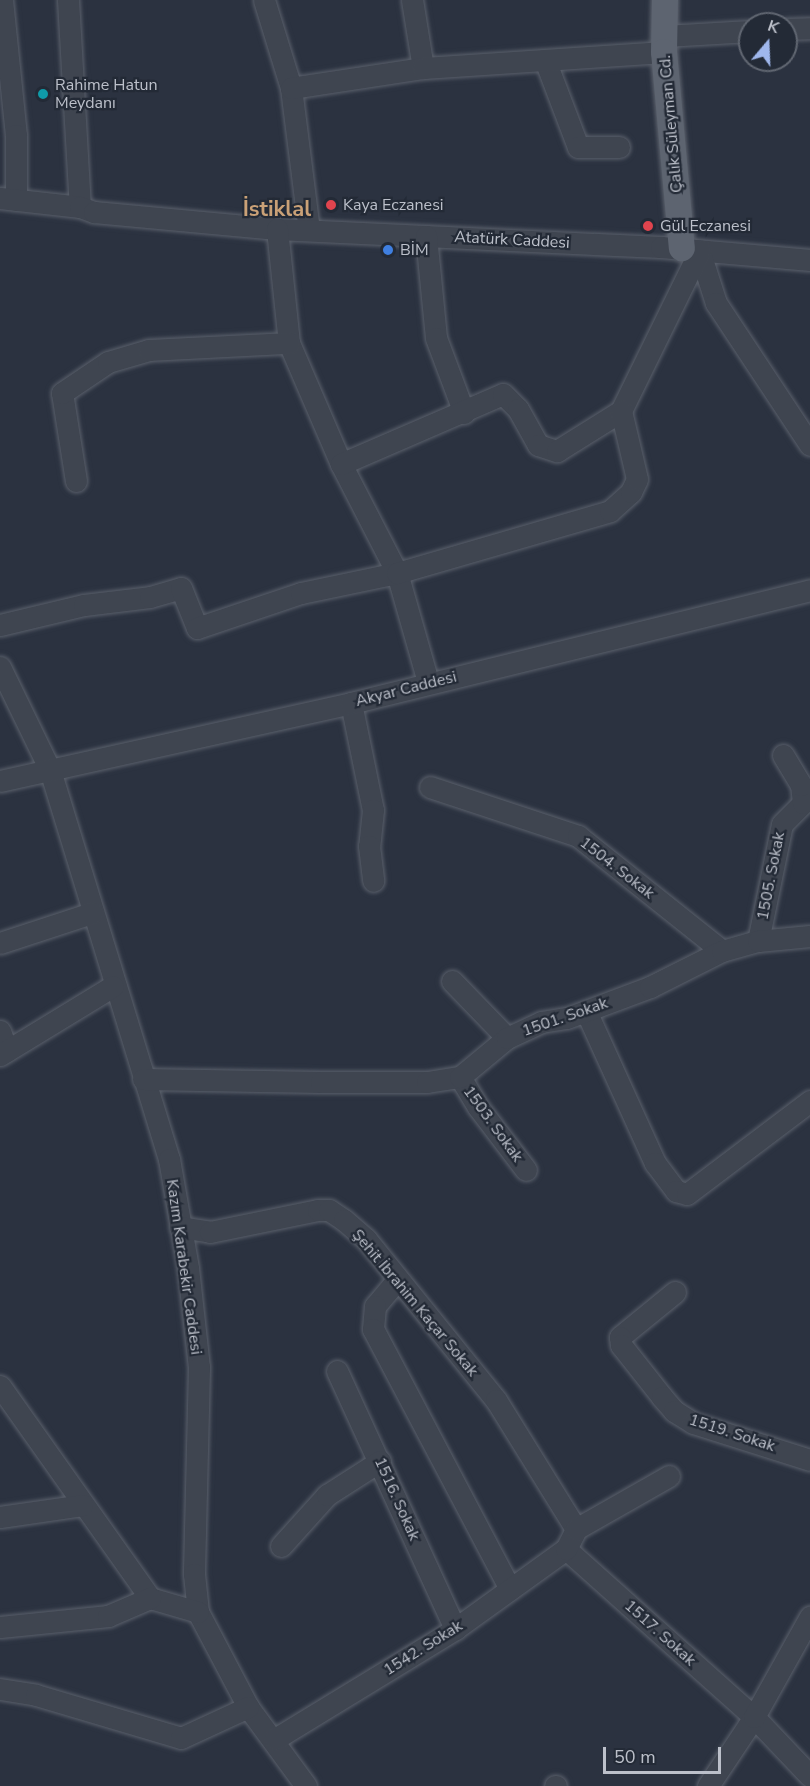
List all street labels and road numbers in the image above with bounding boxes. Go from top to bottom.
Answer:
street label: Çalık Süleyman Cd. [655,54,687,194]
street label: Atatürk Caddesi [454,227,570,253]
street label: Akyar Caddesi [354,667,458,711]
street label: 1505. Sokak [753,830,789,922]
street label: 1504. Sokak [576,833,658,903]
street label: 1501. Sokak [520,993,610,1041]
street label: 1503. Sokak [459,1082,527,1166]
street label: Kazım Karabekir Caddesi [162,1178,206,1356]
street label: Şehit İbrahim Kaçar Sokak [348,1225,482,1381]
street label: 1519. Sokak [687,1410,777,1456]
street label: 1516. Sokak [370,1454,424,1544]
street label: 1517. Sokak [620,1596,700,1670]
street label: 1542. Sokak [380,1616,466,1680]

